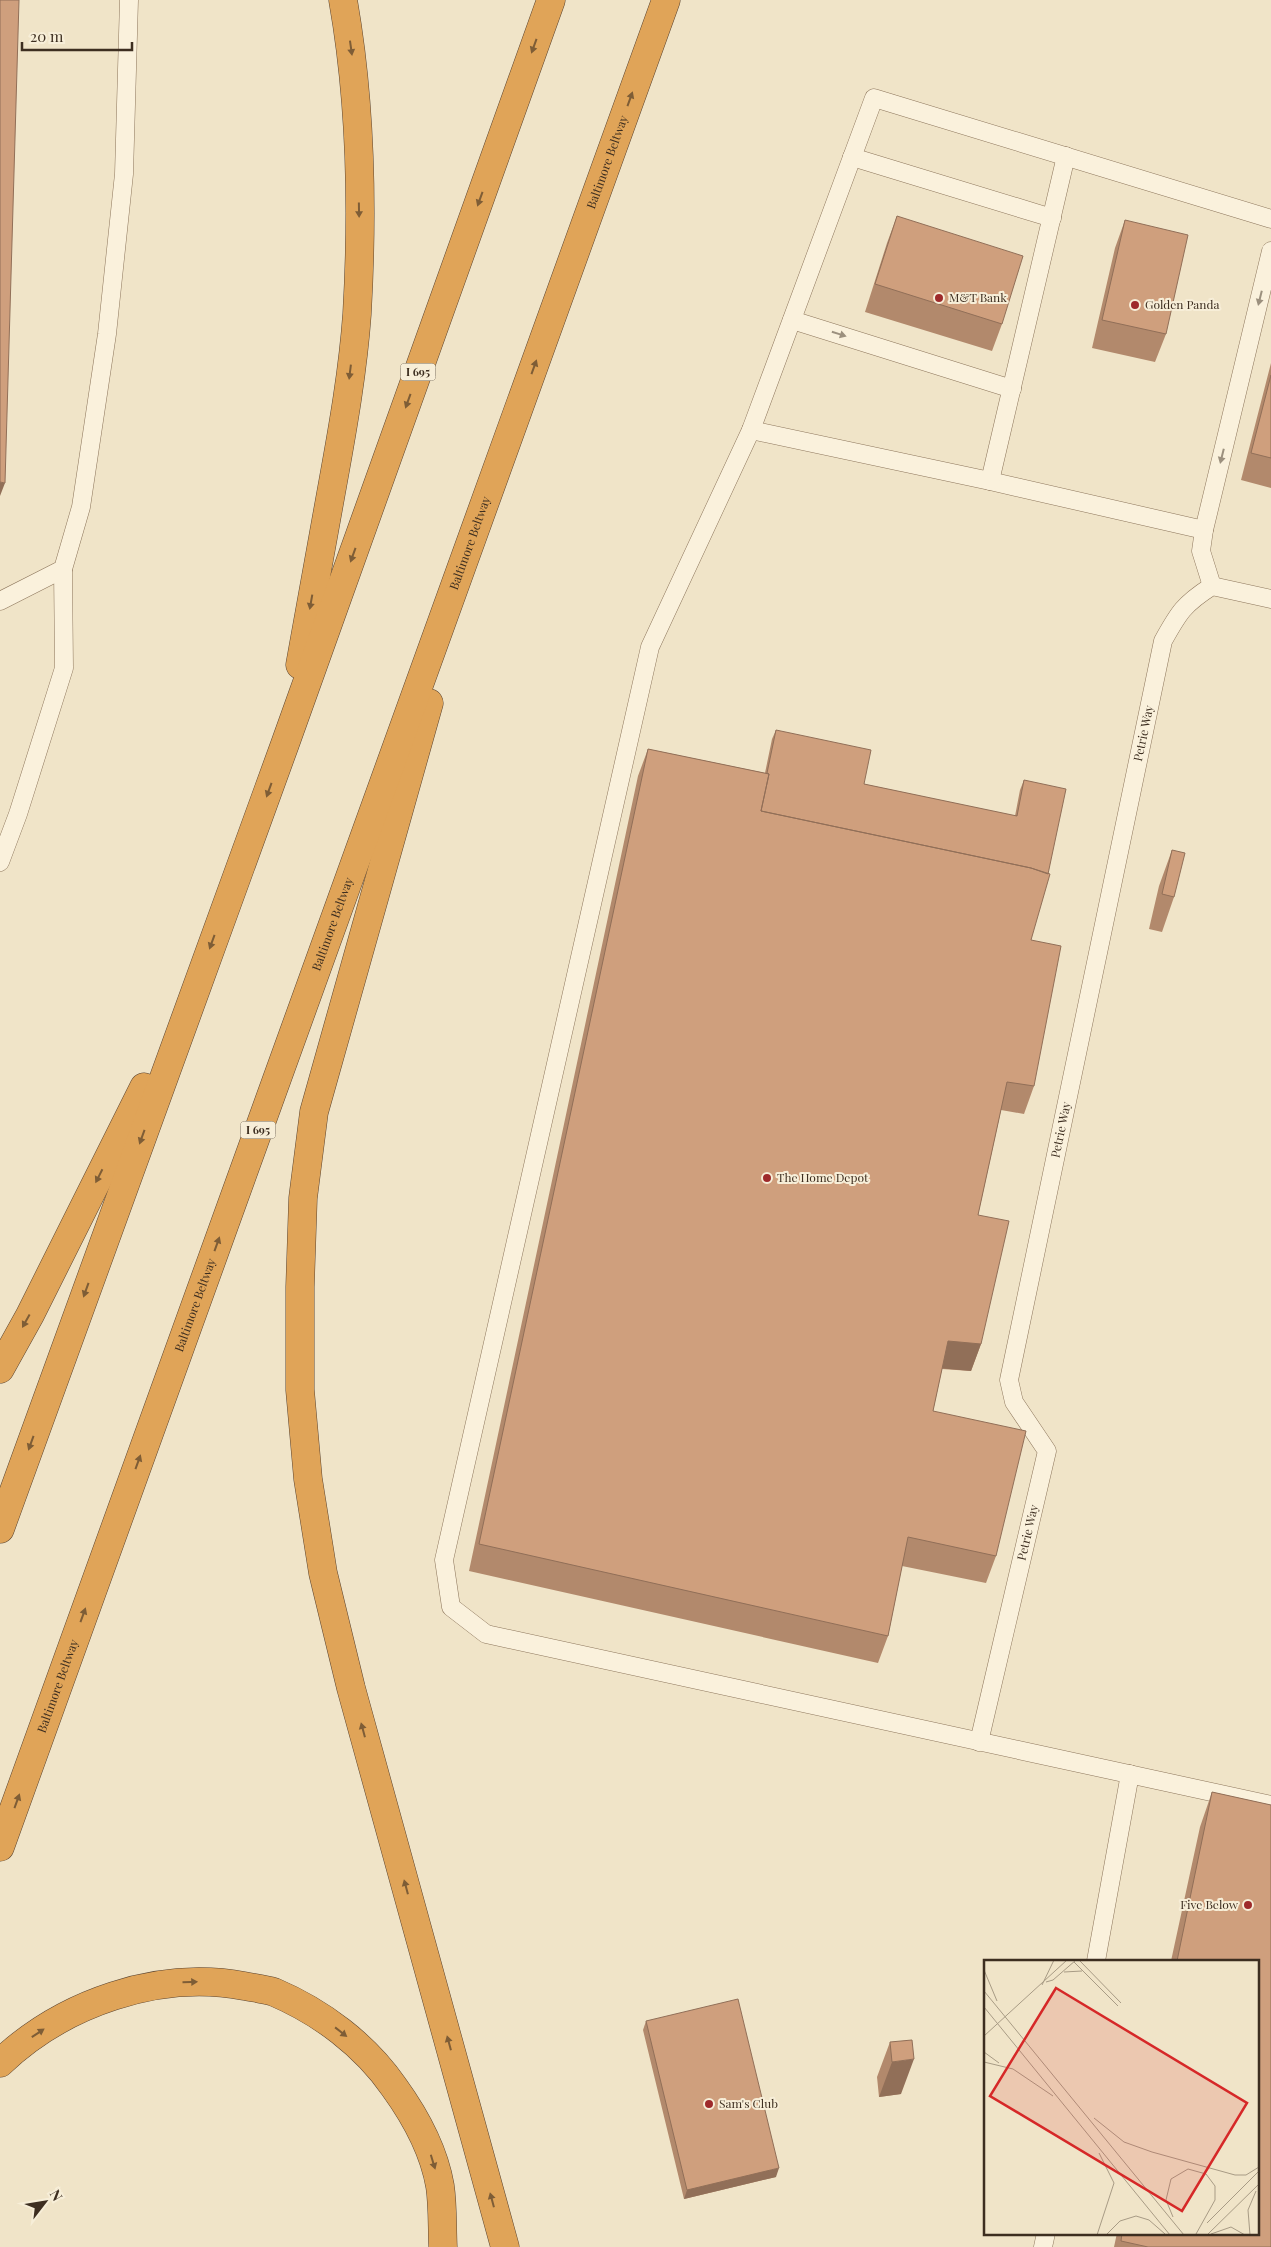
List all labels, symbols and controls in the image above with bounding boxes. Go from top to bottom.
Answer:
scale bar [22,20,132,52]
text: 20 m [30,26,64,46]
one-way arrow [530,39,538,54]
one-way arrow [347,40,355,56]
one-way arrow [626,91,634,106]
street label: Baltimore Beltway [582,113,631,211]
one-way arrow [476,192,484,207]
one-way arrow [355,203,363,219]
place label: M&T Bank [949,289,1007,305]
one-way arrow [1256,291,1264,306]
marker: M&T Bank [933,292,945,304]
place label: Golden Panda [1145,296,1219,312]
marker: Golden Panda [1129,299,1141,311]
one-way arrow [831,331,846,339]
one-way arrow [531,360,538,375]
road number: I 695 [400,364,436,381]
one-way arrow [346,365,354,381]
one-way arrow [403,394,411,409]
one-way arrow [1217,449,1225,464]
street label: Baltimore Beltway [445,494,493,592]
one-way arrow [349,547,356,562]
one-way arrow [307,594,315,610]
street label: Petrie Way [1129,704,1156,763]
one-way arrow [264,783,272,797]
street label: Baltimore Beltway [308,875,356,973]
one-way arrow [208,935,215,950]
street label: Petrie Way [1047,1100,1074,1159]
road number: I 695 [240,1122,276,1138]
one-way arrow [138,1130,146,1145]
one-way arrow [95,1169,103,1183]
place label: The Home Depot [777,1169,869,1185]
marker: The Home Depot [761,1172,773,1184]
one-way arrow [214,1236,221,1251]
street label: Baltimore Beltway [170,1256,219,1354]
one-way arrow [82,1283,90,1298]
one-way arrow [22,1314,30,1328]
one-way arrow [27,1436,35,1451]
one-way arrow [135,1455,143,1470]
street label: Petrie Way [1013,1503,1041,1562]
one-way arrow [80,1608,87,1623]
street label: Baltimore Beltway [33,1637,81,1735]
one-way arrow [358,1722,366,1737]
one-way arrow [13,1793,21,1808]
one-way arrow [402,1879,410,1894]
place label: Five Below [1180,1896,1239,1912]
marker: Five Below [1242,1899,1254,1911]
inset map [984,1960,1258,2234]
one-way arrow [183,1978,199,1986]
one-way arrow [334,2027,348,2037]
one-way arrow [32,2028,45,2038]
one-way arrow [445,2036,453,2051]
place label: Sam's Club [719,2095,778,2111]
marker: Sam's Club [703,2098,715,2110]
one-way arrow [429,2155,437,2170]
north arrow [20,2177,70,2227]
text: N [46,2186,67,2204]
one-way arrow [488,2192,496,2207]

